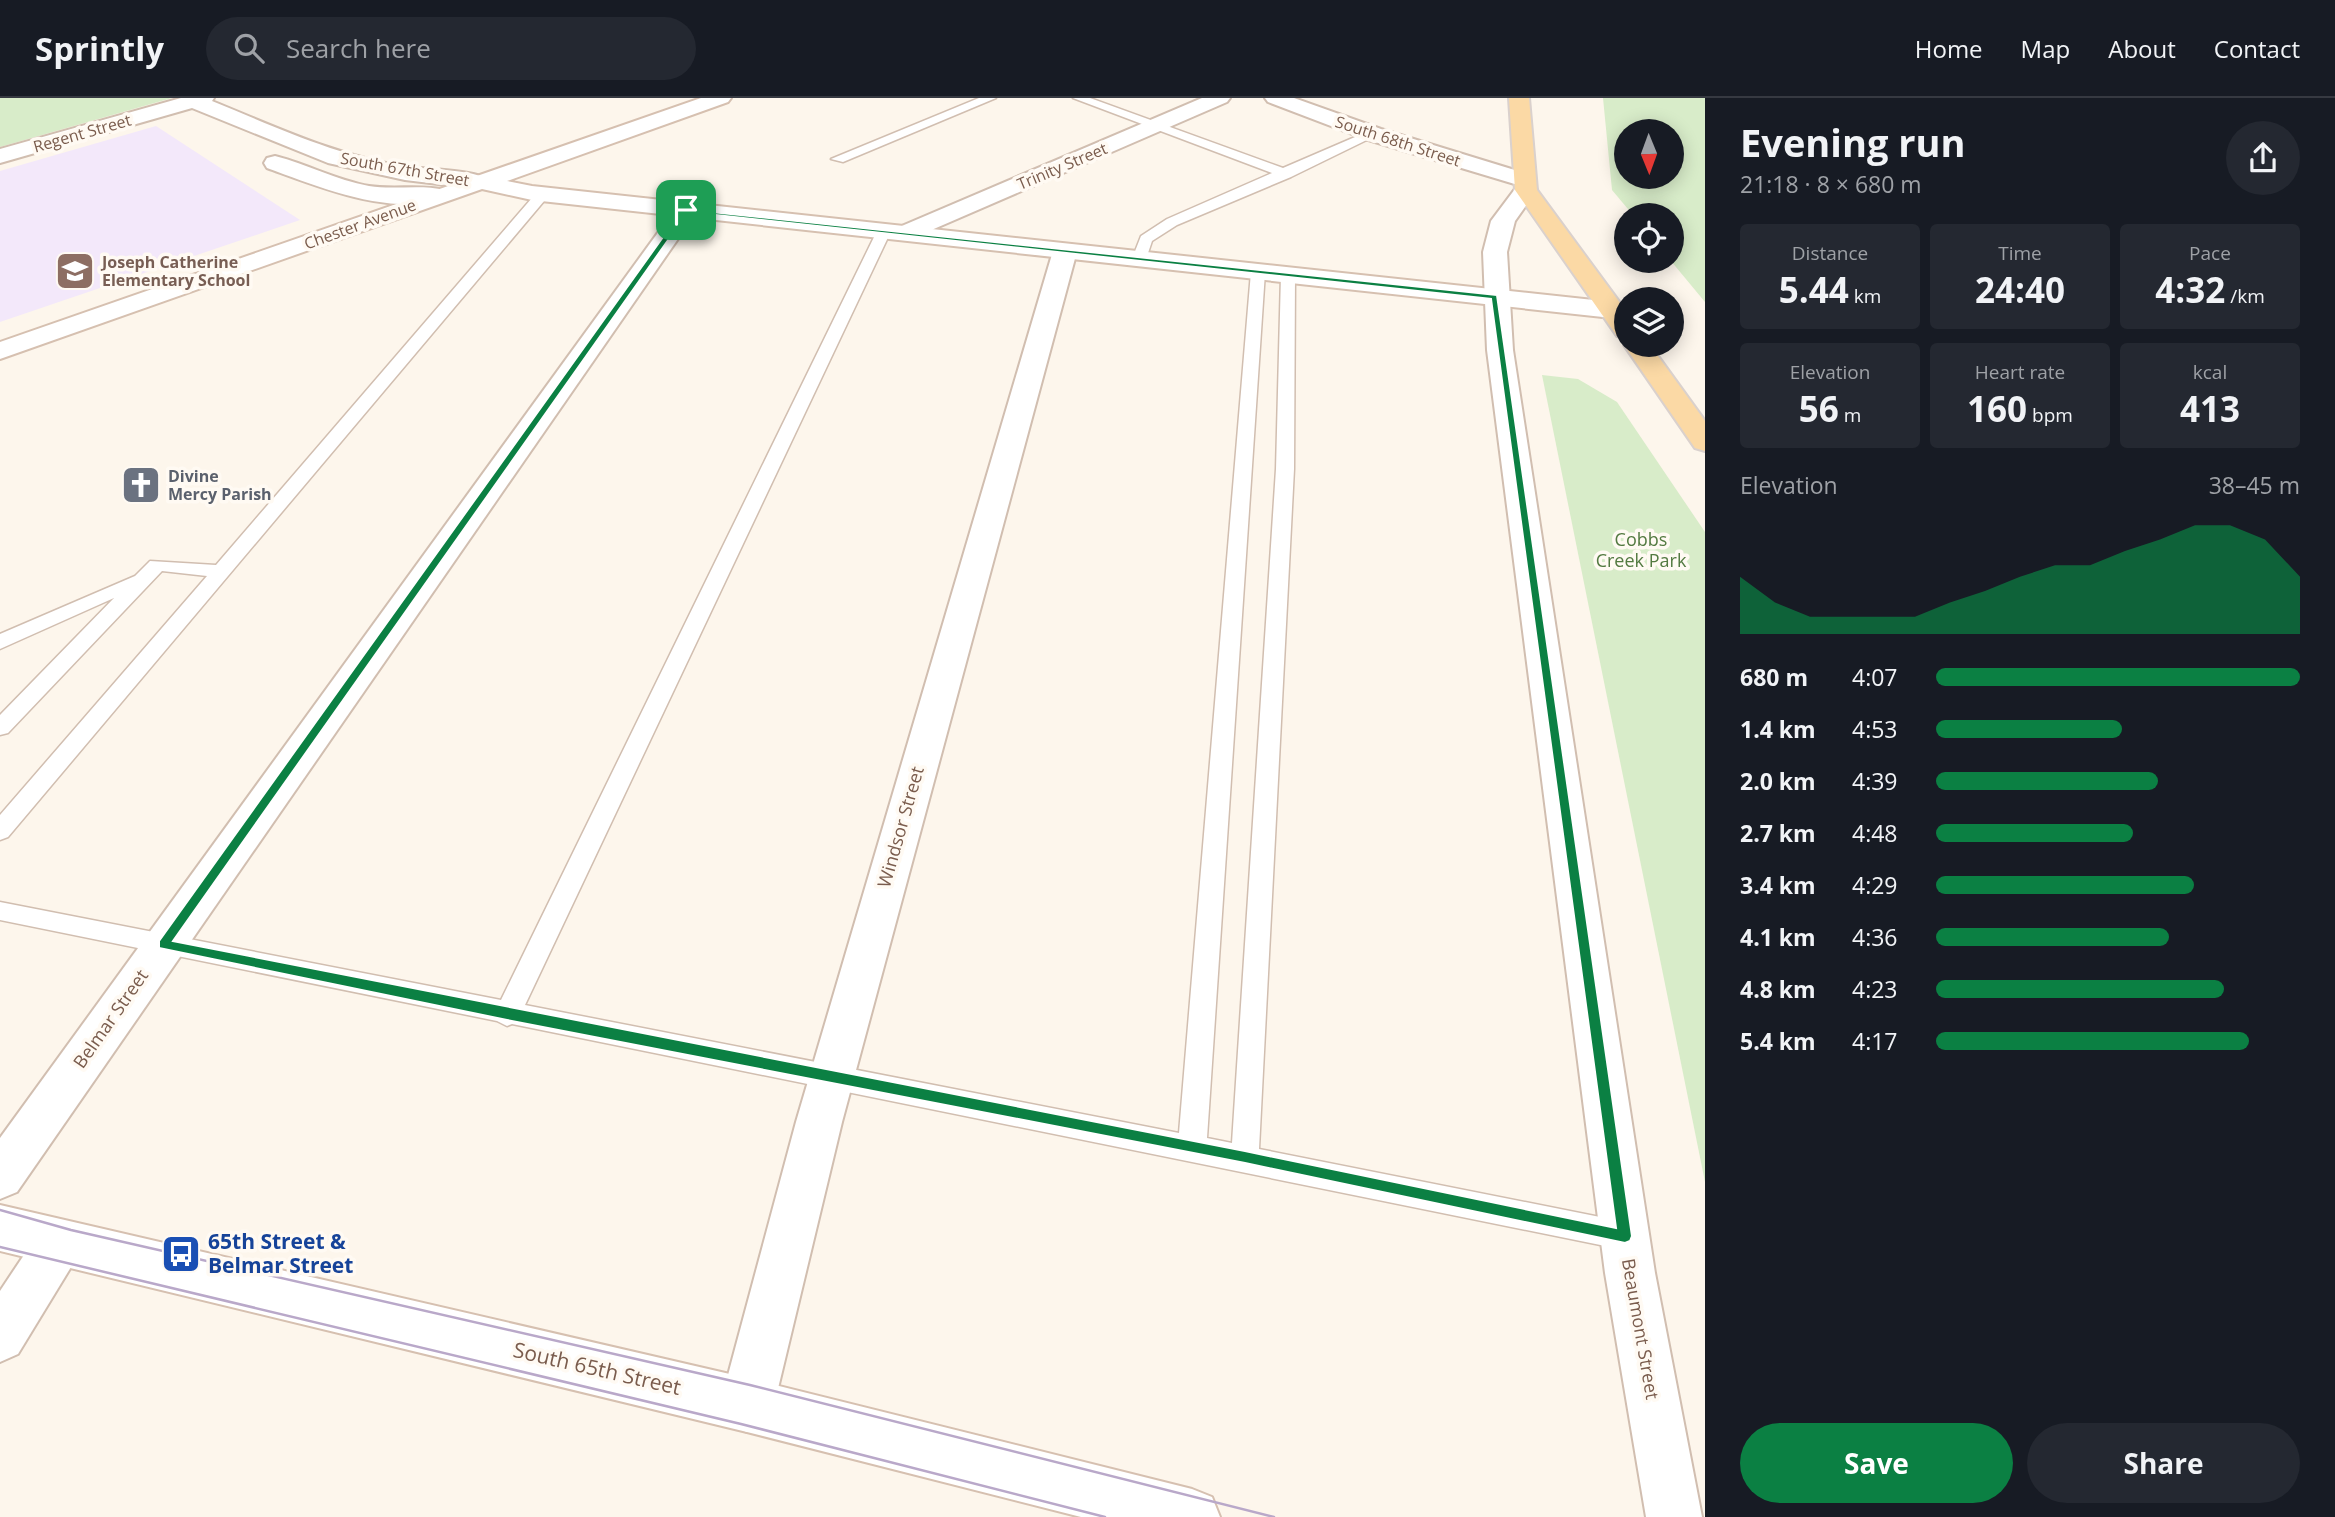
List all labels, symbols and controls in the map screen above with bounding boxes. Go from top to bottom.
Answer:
search box [206,17,696,80]
text: Sprintly [35,26,164,71]
icon: search [230,29,268,67]
text: Search here [286,30,431,66]
text: Home [1915,32,1983,65]
text: Map [2021,32,2070,65]
text: About [2108,32,2176,65]
text: Contact [2214,32,2300,65]
street label: Regent Street [30,108,134,157]
street label: South 68th Street [1333,110,1464,172]
text: Evening run [1740,116,1965,168]
north arrow [1614,119,1684,189]
map controls [1614,119,1684,357]
button: share [2226,121,2300,195]
street label: Trinity Street [1014,137,1111,195]
street label: South 67th Street [339,147,471,191]
text: 21:18 · 8 × 680 m [1740,168,1922,200]
pin [656,180,716,240]
icon: arrive [667,191,705,229]
street label: Chester Avenue [301,194,419,254]
button: locate [1614,203,1684,273]
text: Distance [1792,240,1868,266]
text: Time [1998,240,2042,266]
text: Pace [2189,240,2231,266]
school or university icon: Joseph Catherine Elementary School [54,250,96,292]
place label: Joseph Catherine Elementary School [100,251,250,291]
text: 5.44 [1779,266,1849,313]
text: 24:40 [1975,266,2065,313]
text: 4:32 [2155,266,2225,313]
text: km [1849,283,1881,309]
text: /km [2225,283,2265,309]
button: layers [1614,287,1684,357]
text: Elevation [1790,359,1870,385]
text: Heart rate [1975,359,2065,385]
text: kcal [2193,359,2227,385]
text: 56 [1799,385,1839,432]
text: 160 [1967,385,2027,432]
text: 413 [2180,385,2240,432]
text: m [1839,402,1861,428]
text: bpm [2027,402,2073,428]
church icon: Divine Mercy Parish [120,464,162,506]
place label: Divine Mercy Parish [168,465,272,505]
text: Elevation [1740,469,1838,501]
text: 38–45 m [2209,469,2300,501]
park label: Cobbs Creek Park [1596,527,1687,572]
text: 680 m [1740,661,1808,693]
text: 4:07 [1852,661,1898,693]
text: 1.4 km [1740,713,1816,745]
text: 4:53 [1852,713,1898,745]
street label: Windsor Street [871,763,929,890]
text: 2.0 km [1740,765,1816,797]
text: 4:39 [1852,765,1898,797]
text: 2.7 km [1740,817,1816,849]
text: 4:48 [1852,817,1898,849]
text: 3.4 km [1740,869,1816,901]
text: 4:29 [1852,869,1898,901]
text: 4.1 km [1740,921,1816,953]
text: 4:36 [1852,921,1898,953]
street label: Belmar Street [67,964,153,1073]
text: 4.8 km [1740,973,1816,1005]
text: 4:23 [1852,973,1898,1005]
text: 5.4 km [1740,1025,1816,1057]
text: 4:17 [1852,1025,1898,1057]
place label: 65th Street & Belmar Street [208,1227,353,1279]
bus stop icon: 65th Street & Belmar Street [160,1233,202,1275]
street label: Beaumont Street [1617,1256,1665,1401]
street label: South 65th Street [511,1335,684,1401]
button: Save [1740,1423,2013,1503]
button: Share [2027,1423,2300,1503]

